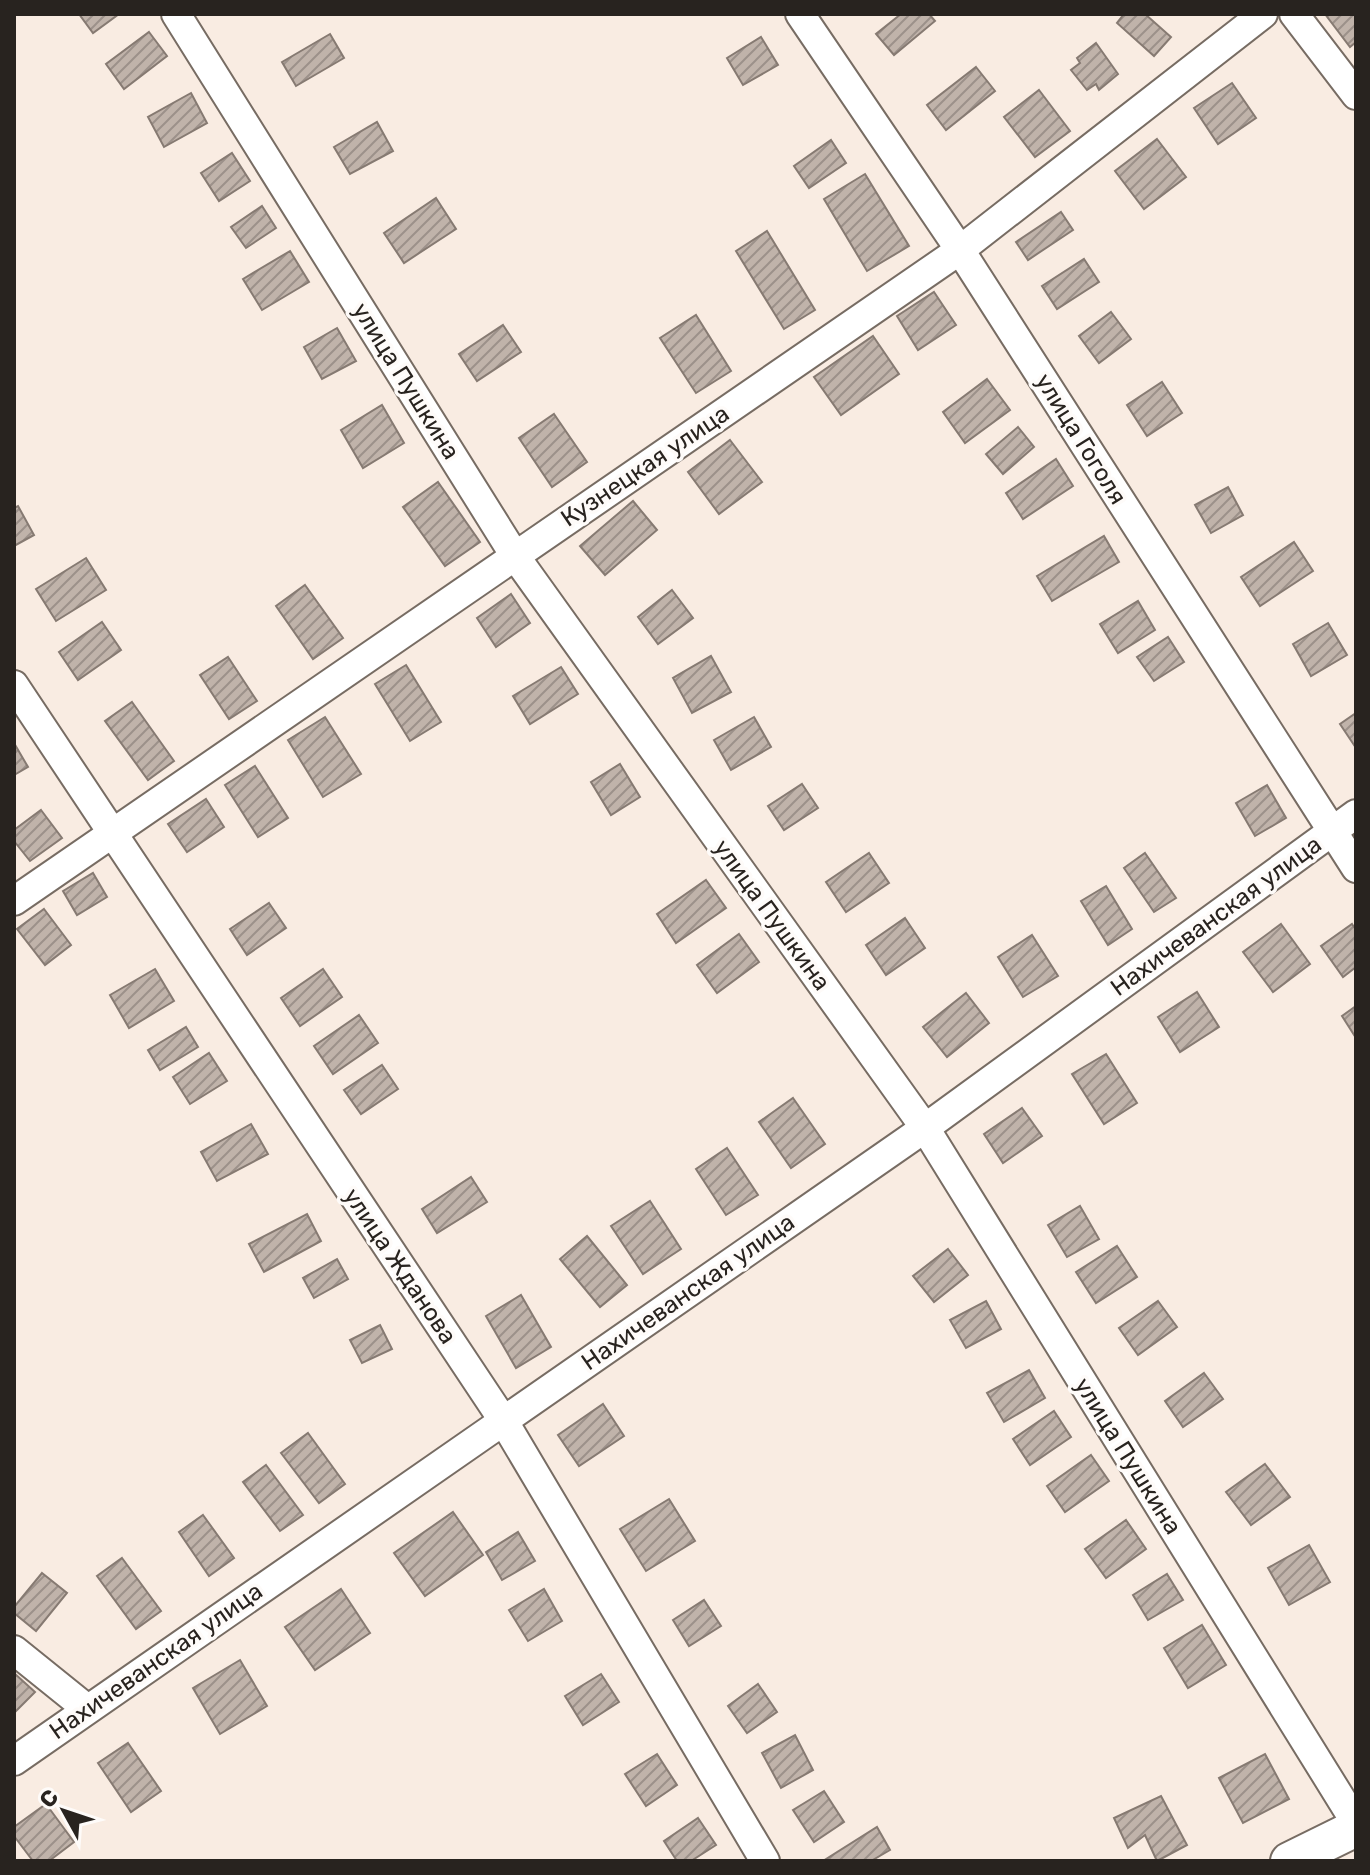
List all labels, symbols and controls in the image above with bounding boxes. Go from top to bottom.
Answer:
street label: улица Пушкина [347,297,465,465]
street label: улица Гоголя [1030,368,1132,510]
street label: Кузнецкая улица [556,399,734,533]
street label: Нахичеванская улица [1105,830,1327,1002]
street label: улица Пушкина [708,834,836,996]
street label: улица Жданова [338,1183,462,1349]
street label: Нахичеванская улица [576,1208,800,1376]
street label: улица Пушкина [1069,1372,1187,1540]
street label: Нахичеванская улица [44,1577,268,1745]
north arrow [24,1771,104,1851]
text: С [34,1784,64,1813]

